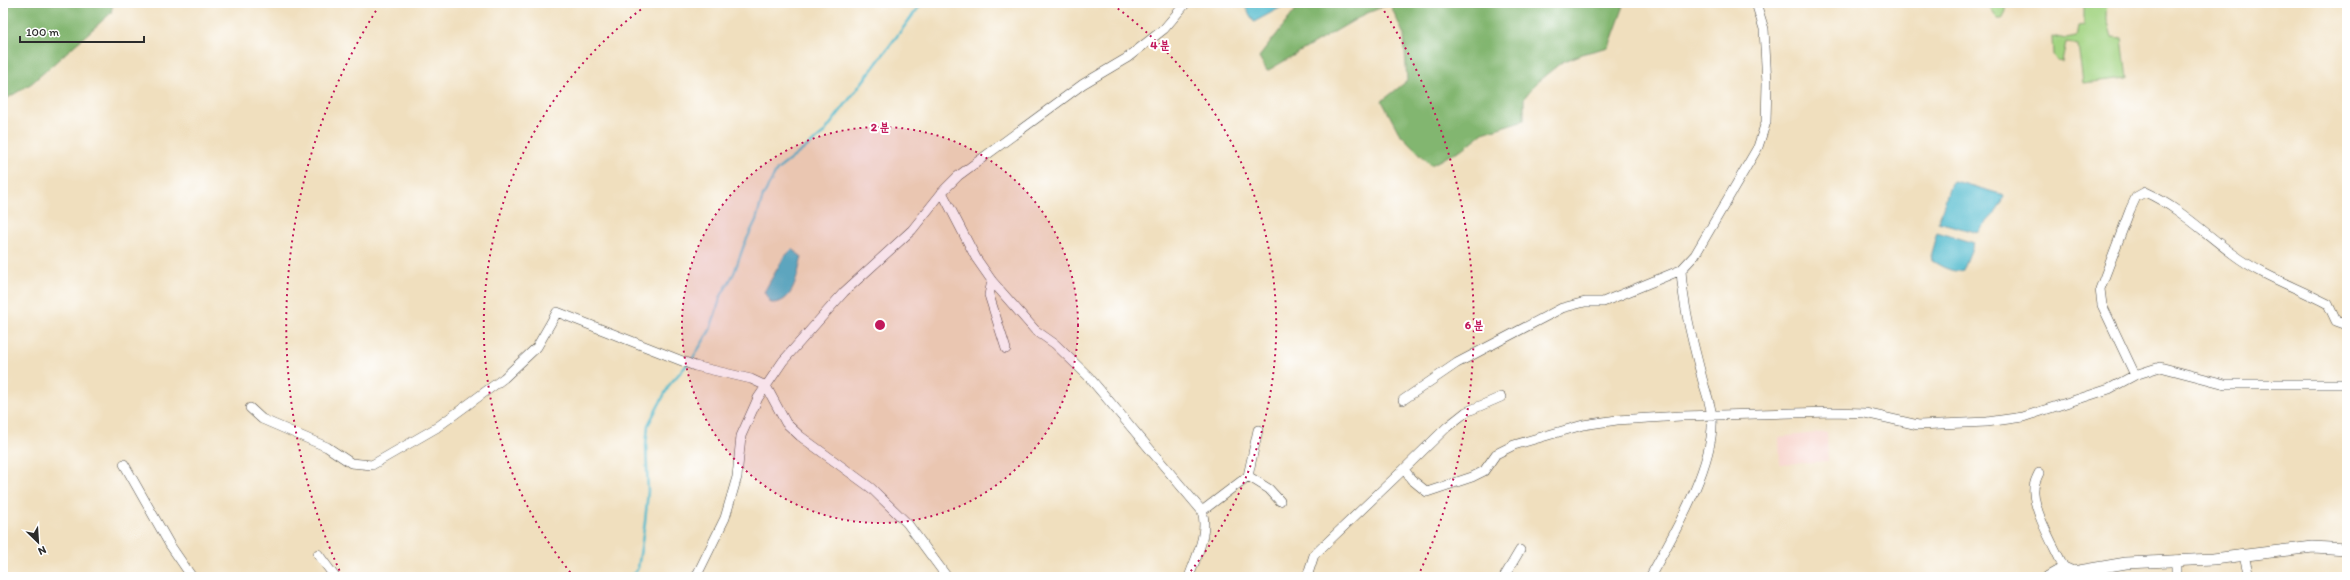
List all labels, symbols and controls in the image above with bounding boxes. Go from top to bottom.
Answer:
scale bar [20,18,144,44]
text: 100 m [26,25,59,39]
text: 4 분 [1150,38,1170,52]
text: 2 분 [871,120,890,134]
centre of rings [873,318,887,332]
text: 6 분 [1465,318,1484,332]
north arrow [18,522,58,562]
text: N [36,543,48,558]

